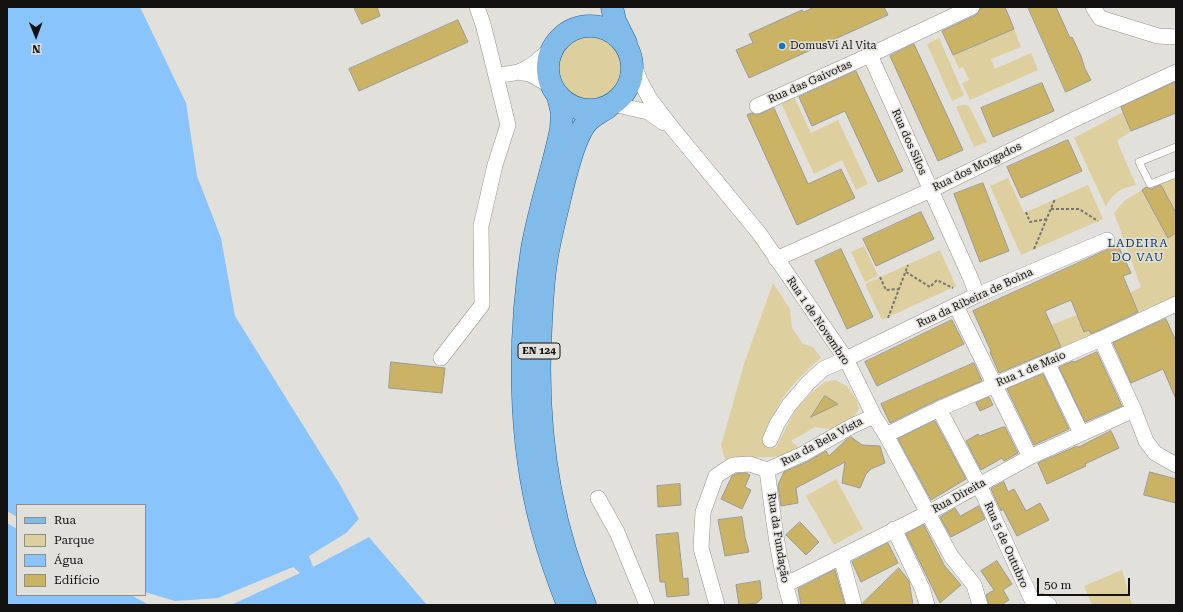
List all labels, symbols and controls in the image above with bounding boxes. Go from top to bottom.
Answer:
north arrow [16,16,56,56]
place label: DomusVi Al Vita [790,39,877,53]
marker: DomusVi Al Vita [777,41,787,51]
text: N [32,42,41,55]
street label: Rua das Gaivotas [766,58,854,106]
street label: Rua dos Silos [889,107,929,177]
street label: Rua dos Morgados [930,140,1024,194]
district label: LADEIRA DO VAU [1107,236,1169,264]
street label: Rua da Ribeira de Boina [915,265,1035,331]
street label: Rua 1 de Novembro [784,274,852,368]
road number: EN 124 [518,343,560,359]
street label: Rua 1 de Maio [994,348,1068,390]
street label: Rua da Bela Vista [779,415,865,469]
street label: Rua Direita [930,476,988,516]
street label: Rua da Fundação [764,492,792,584]
street label: Rua 5 de Outubro [981,500,1031,590]
legend [16,504,146,596]
text: Rua [54,513,76,527]
text: Parque [54,533,94,547]
text: Água [54,553,83,567]
scale bar [1039,570,1132,596]
text: Edifício [54,573,100,587]
text: 50 m [1044,578,1071,592]

